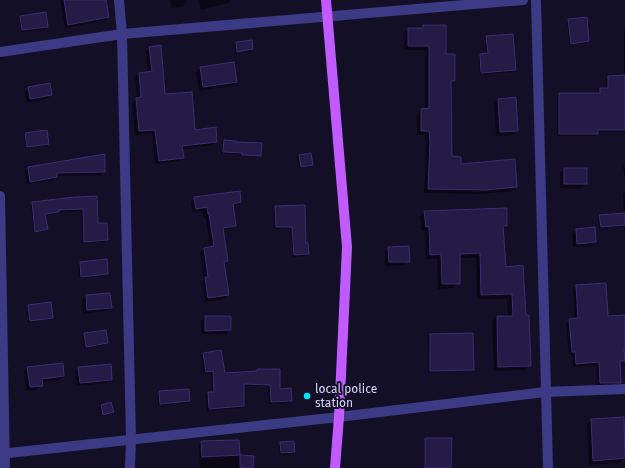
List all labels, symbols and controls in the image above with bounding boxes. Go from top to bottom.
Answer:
place label: local police station [315,382,377,410]
marker: local police station [302,391,312,401]

